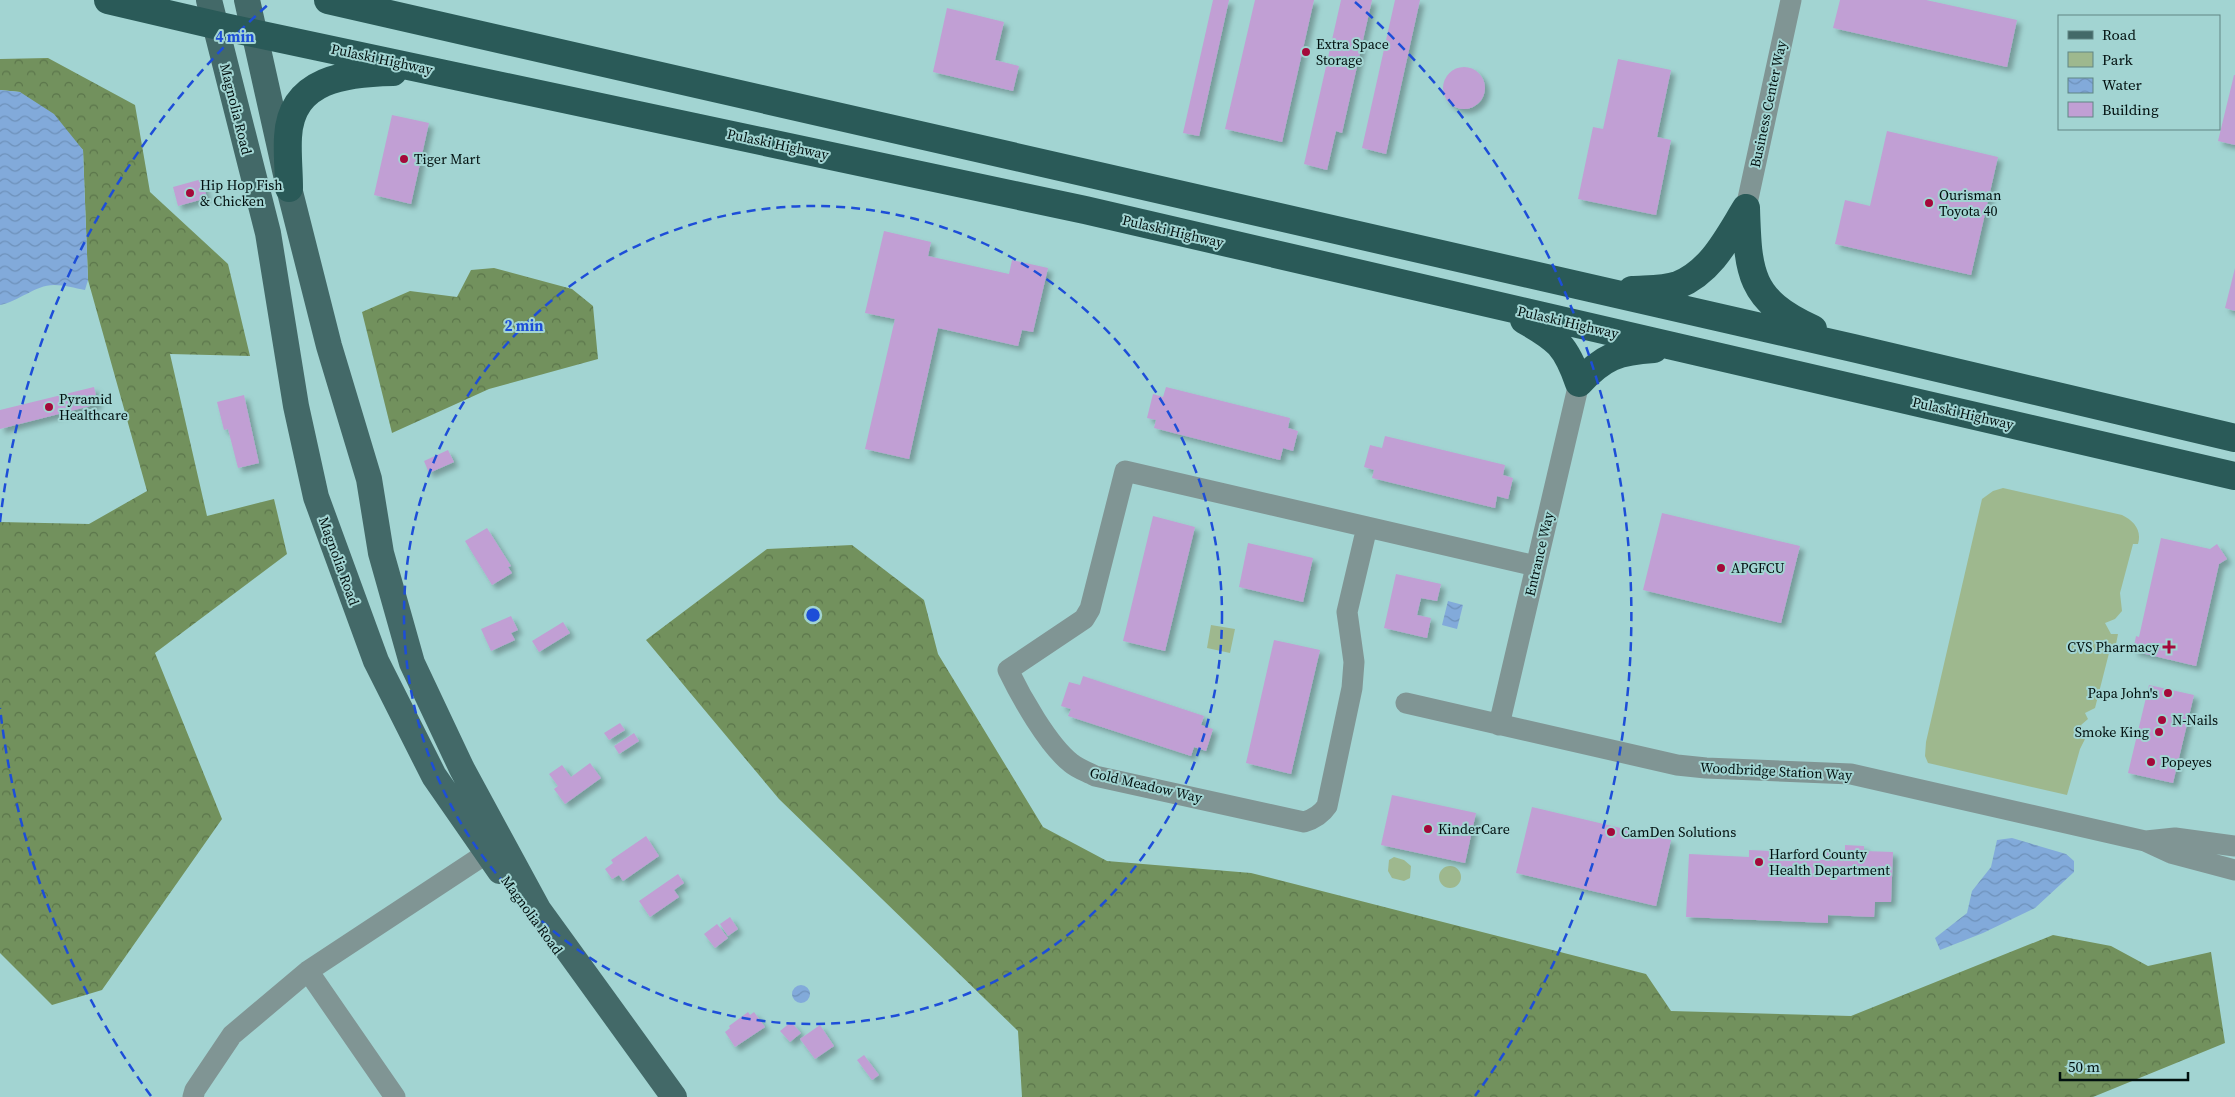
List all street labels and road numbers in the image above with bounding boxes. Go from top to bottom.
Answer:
street label: Pulaski Highway [329,38,436,80]
street label: Business Center Way [1745,38,1791,169]
street label: Magnolia Road [215,61,257,157]
street label: Pulaski Highway [725,123,832,165]
street label: Pulaski Highway [1120,210,1226,253]
street label: Pulaski Highway [1515,301,1621,344]
street label: Pulaski Highway [1910,392,2016,435]
street label: Entrance Way [1520,509,1559,598]
street label: Magnolia Road [314,514,364,608]
street label: Woodbridge Station Way [1699,757,1853,785]
street label: Gold Meadow Way [1088,762,1205,808]
street label: Magnolia Road [497,871,567,959]

